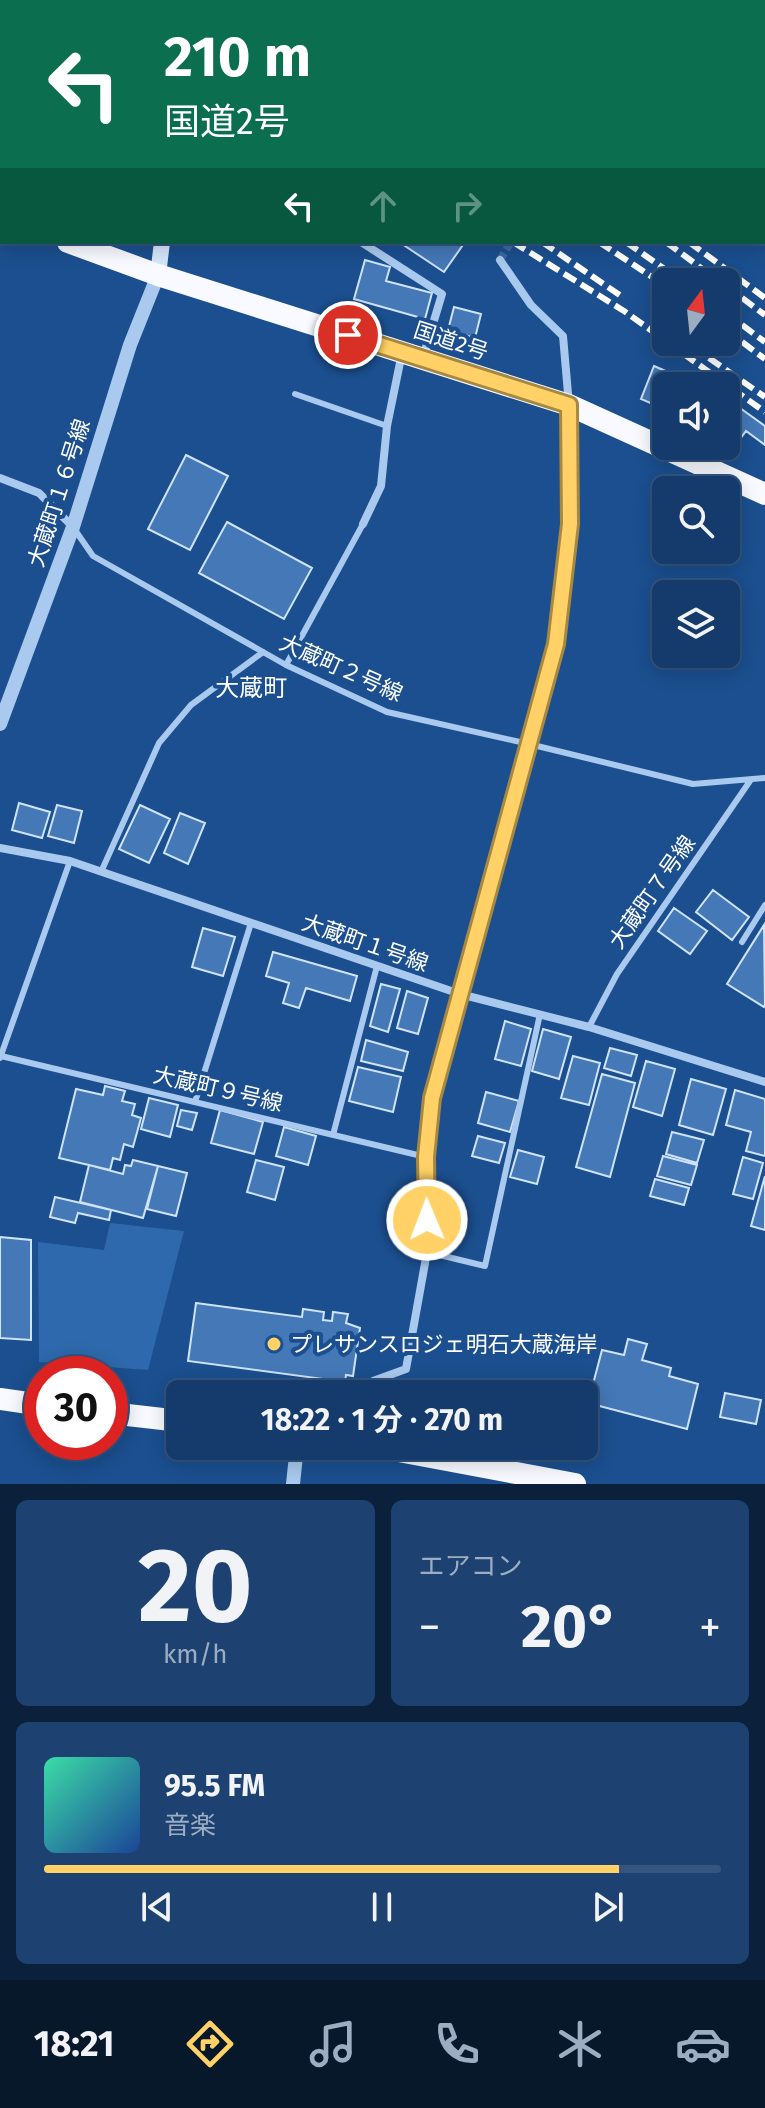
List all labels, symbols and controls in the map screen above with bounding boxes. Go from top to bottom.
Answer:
text: 210 m [164,24,311,91]
icon: left [32,32,136,136]
text: 国道2号 [164,100,290,144]
icon: left [277,184,321,228]
icon: ahead [361,184,405,228]
icon: right [445,184,489,228]
north arrow [652,268,740,356]
map controls [652,268,740,668]
pin [314,301,382,369]
icon: arrive [326,313,370,357]
street label: 国道2号 [410,316,492,366]
button: sound [652,372,740,460]
street label: 大蔵町１６号線 [22,416,96,570]
button: search [652,476,740,564]
button: layers [652,580,740,668]
street label: 大蔵町２号線 [275,629,407,707]
district label: 大蔵町 [215,674,287,702]
street label: 大蔵町７号線 [603,830,701,954]
street label: 大蔵町１号線 [298,909,432,977]
street label: 大蔵町９号線 [151,1061,285,1117]
position arrow [385,1178,469,1262]
place label: プレサンスロジェ明石大蔵海岸 [290,1331,598,1358]
marker: プレサンスロジェ明石大蔵海岸 [265,1335,283,1353]
speed limit sign: 30 [24,1356,128,1460]
text: 18:22 · 1 分 · 270 m [261,1402,503,1438]
text: 20 [138,1524,253,1649]
text: エアコン [419,1551,523,1582]
text: 20° [521,1591,618,1663]
text: − [419,1601,441,1654]
text: + [699,1601,721,1654]
text: km/h [163,1639,227,1670]
text: 95.5 FM [164,1768,265,1804]
text: 音楽 [164,1810,216,1841]
icon: previous [135,1885,179,1929]
icon: pause [360,1885,404,1929]
icon: next [586,1885,630,1929]
icon: directions [182,2016,238,2072]
icon: music [305,2016,361,2072]
icon: phone [429,2016,485,2072]
icon: climate [552,2016,608,2072]
icon: car [675,2016,731,2072]
text: 18:21 [34,2022,114,2066]

